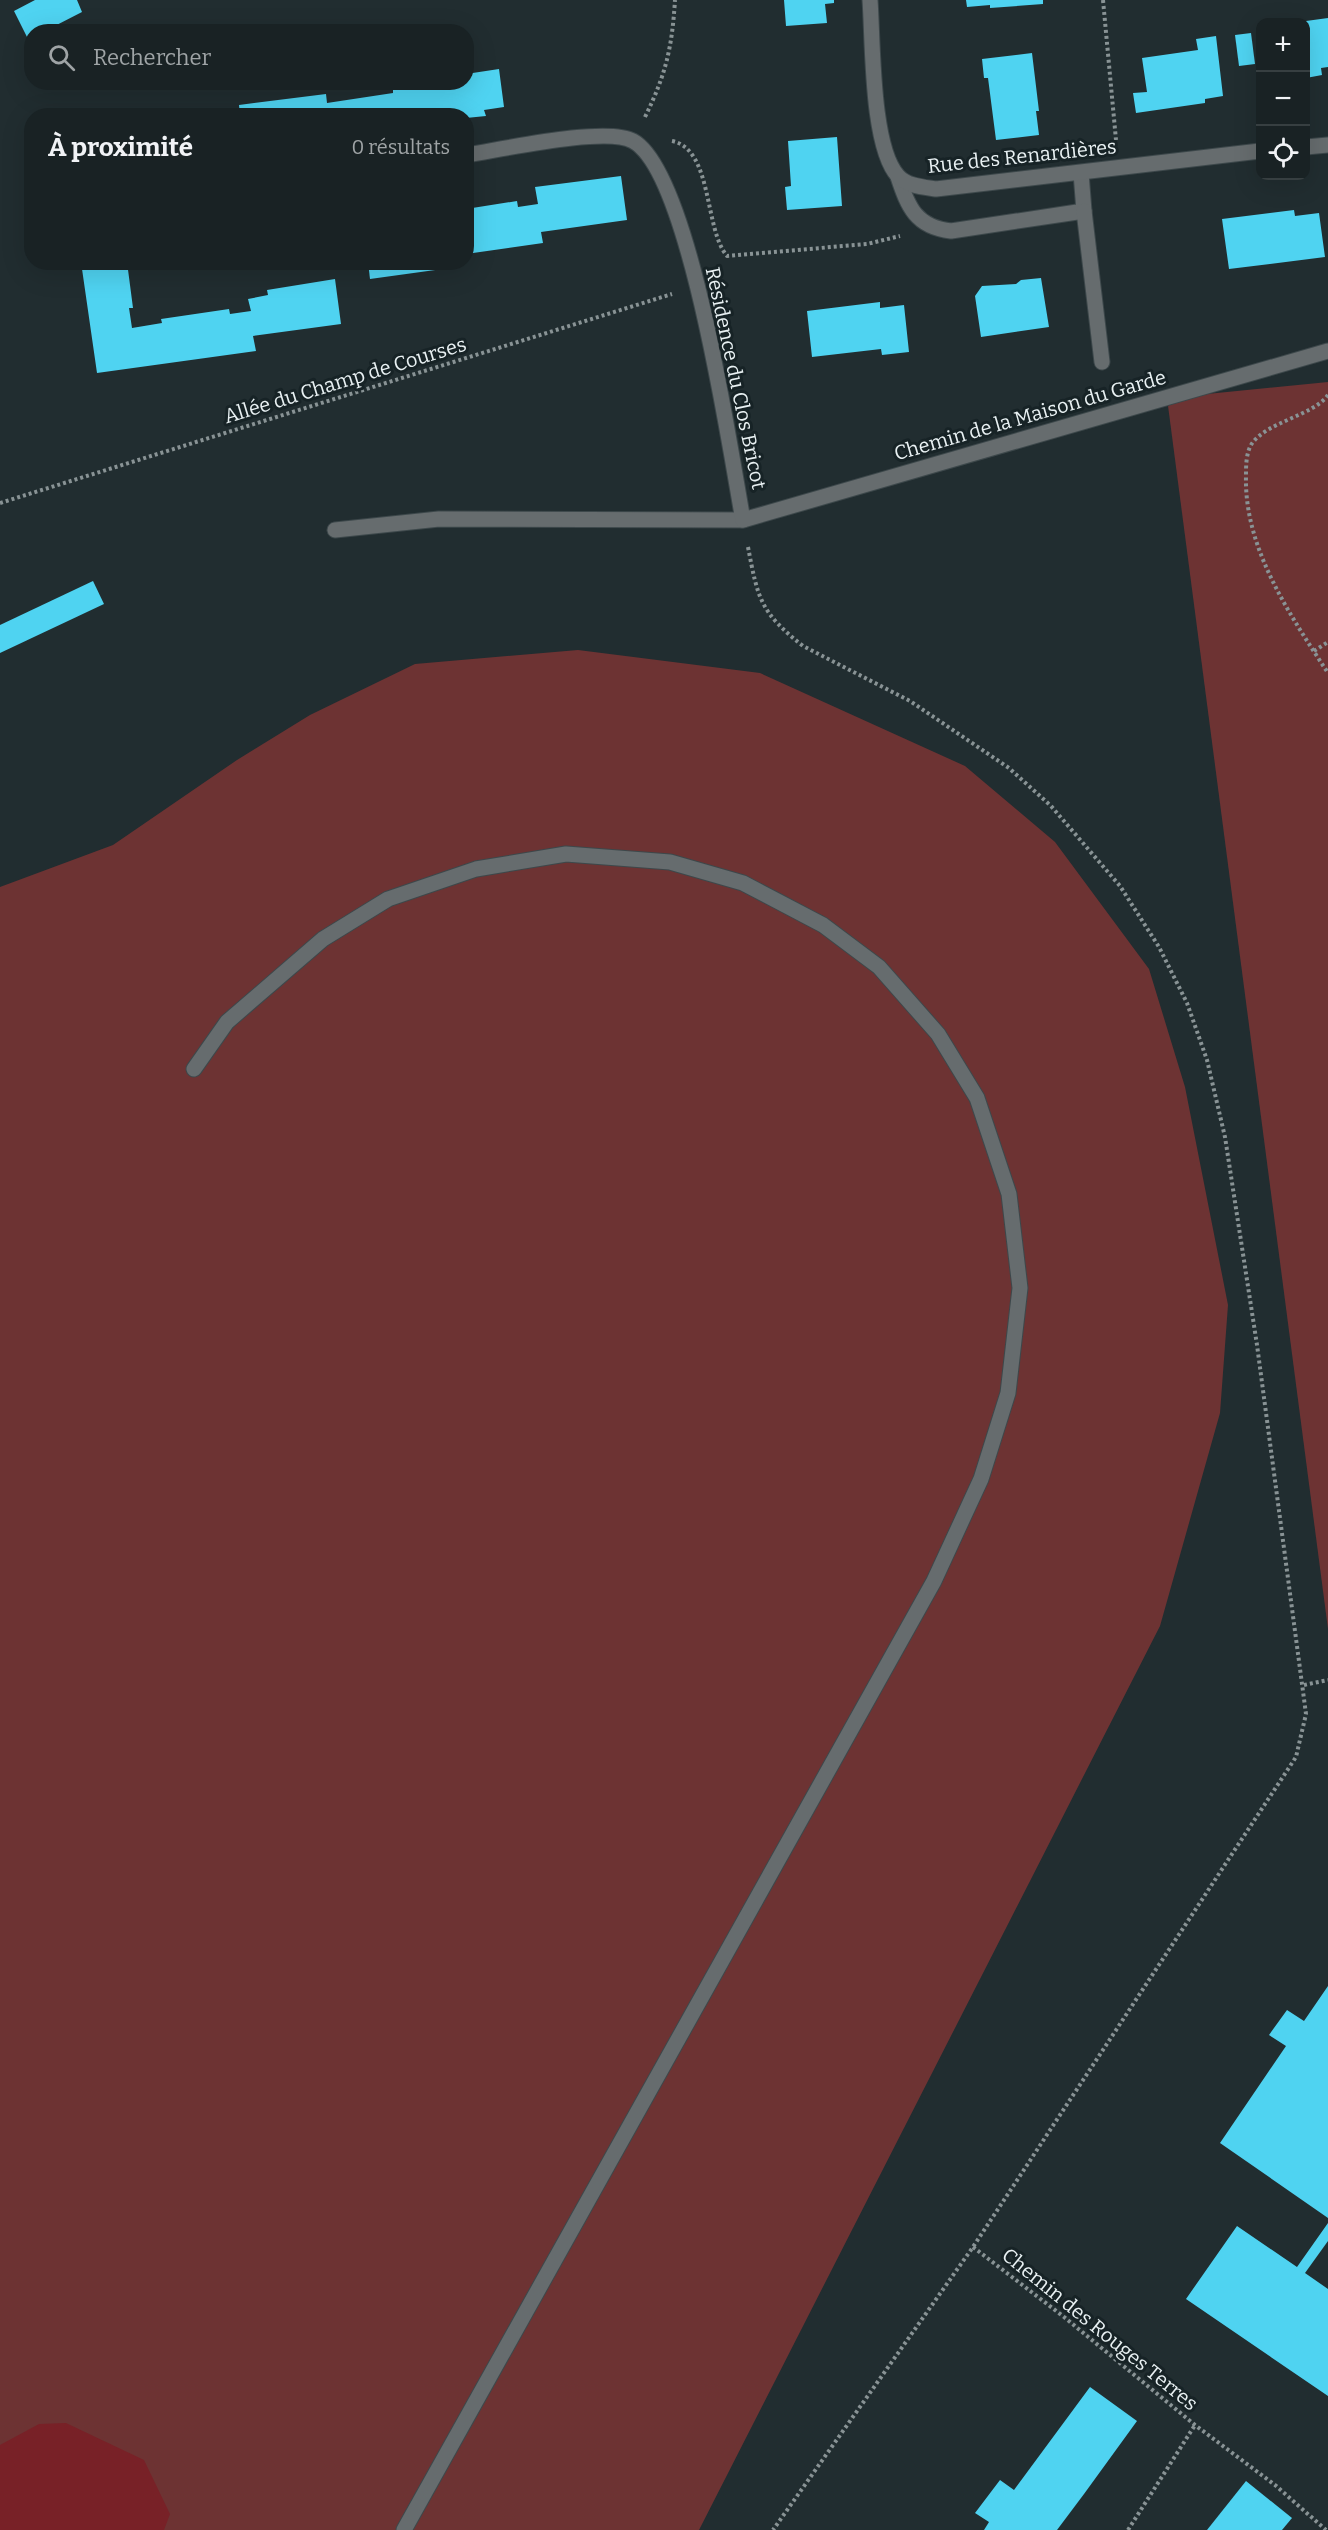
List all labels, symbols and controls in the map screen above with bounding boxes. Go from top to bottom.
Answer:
map controls [1256,18,1310,180]
button: + [1256,18,1310,72]
search box [24,24,474,90]
icon: search [45,41,78,74]
text: Rechercher [93,44,211,71]
button: − [1256,72,1310,126]
button: locate [1256,126,1310,180]
text: À proximité [48,132,193,163]
street label: Rue des Renardières [926,134,1118,178]
text: 0 résultats [352,135,450,159]
street label: Résidence du Clos Bricot [701,265,771,491]
street label: Allée du Champ de Courses [221,332,469,428]
street label: Chemin de la Maison du Garde [891,365,1169,465]
street label: Chemin des Rouges Terres [997,2243,1203,2415]

